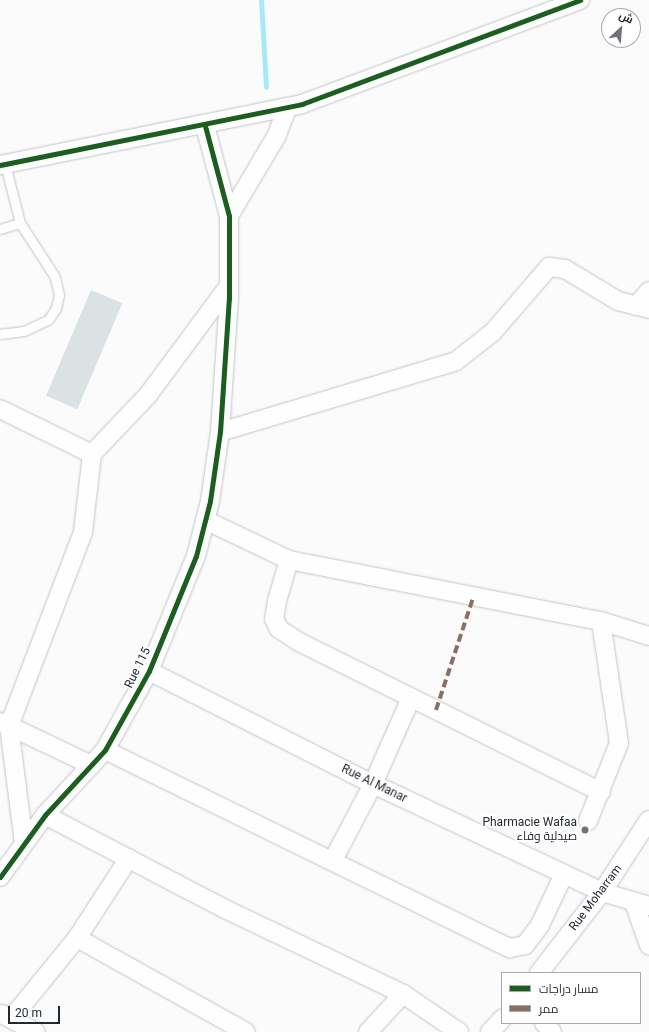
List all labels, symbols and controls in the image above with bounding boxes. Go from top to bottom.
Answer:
north arrow [601,8,641,48]
text: ش [617,9,635,27]
street label: Rue 115 [122,645,154,691]
street label: Rue Al Manar [339,762,409,806]
place label: Pharmacie Wafaa صيدلية وفاء [482,816,577,844]
marker: Pharmacie Wafaa صيدلية وفاء [580,825,590,835]
street label: Rue Moharram [567,862,625,934]
legend [501,972,641,1024]
text: مسار دراجات [539,982,599,996]
scale bar [10,998,62,1024]
text: ممر [539,1002,558,1016]
text: 20 m [15,1006,42,1020]

